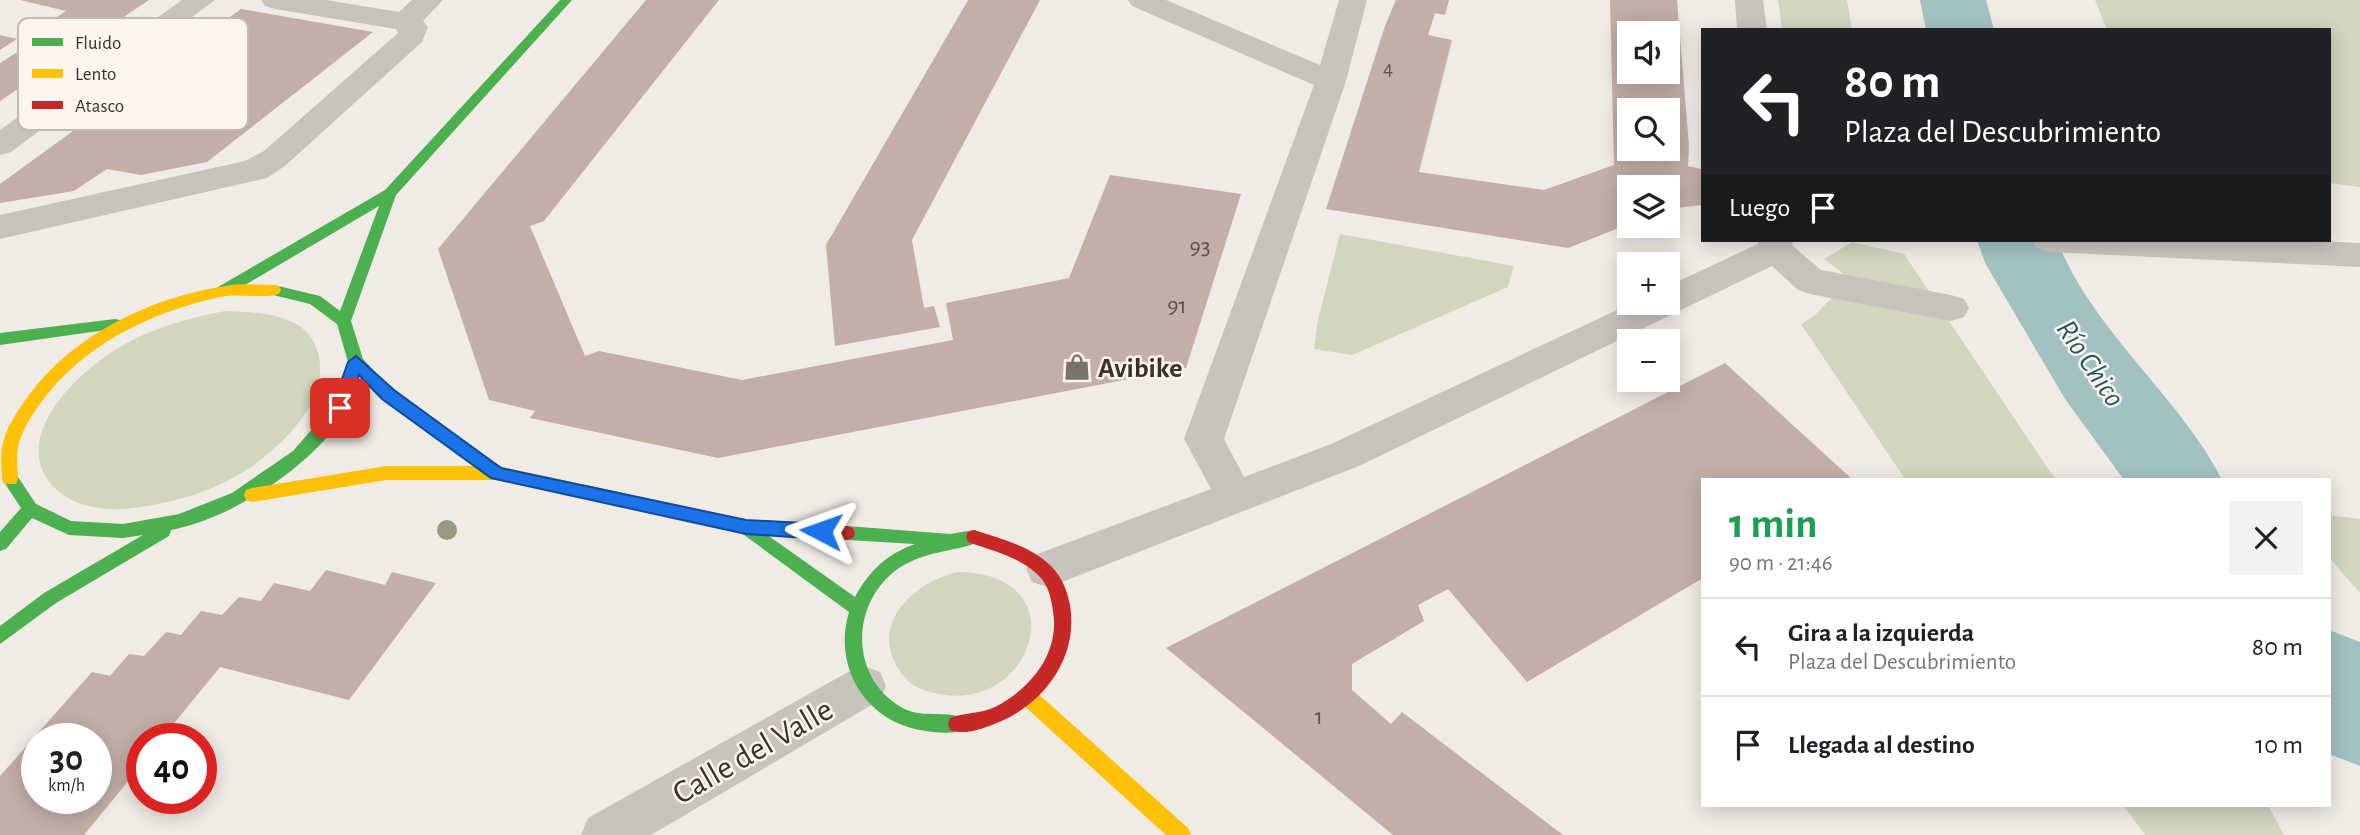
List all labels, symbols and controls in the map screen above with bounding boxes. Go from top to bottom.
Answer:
legend [18,18,248,130]
map controls [1617,21,1680,392]
button: sound [1617,21,1680,84]
text: Fluido [75,34,121,53]
icon: left [1729,56,1820,147]
house number: 4 [1383,58,1393,79]
text: 80 m [1844,58,1941,107]
text: Lento [75,65,116,84]
text: Atasco [75,97,124,116]
button: search [1617,98,1680,161]
text: Plaza del Descubrimiento [1844,116,2161,148]
button: layers [1617,175,1680,238]
icon: arrive [1804,189,1842,227]
text: Luego [1729,195,1790,221]
house number: 93 [1189,235,1211,259]
button: + [1617,252,1680,315]
house number: 91 [1167,294,1187,318]
water label: Río Chico [2051,315,2130,412]
button: − [1617,329,1680,392]
shop icon: Avibike [1062,352,1092,382]
place label: Avibike [1098,355,1182,383]
pin [310,378,370,438]
icon: arrive [321,389,359,427]
position arrow [784,494,858,568]
button: close [2229,501,2303,575]
text: 1 min [1729,503,1818,545]
text: 90 m · 21:46 [1729,552,1833,575]
text: Gira a la izquierda [1788,620,1974,646]
icon: left [1729,628,1767,666]
text: 80 m [2252,634,2303,660]
text: Plaza del Descubrimiento [1788,651,2016,674]
street label: Calle del Valle [668,693,839,811]
house number: 1 [1315,705,1323,729]
speed limit sign: 40 [126,723,217,814]
icon: arrive [1729,726,1767,764]
text: Llegada al destino [1788,732,1975,758]
text: 10 m [2255,732,2303,758]
text: 30 [50,742,83,777]
text: km/h [48,777,85,795]

